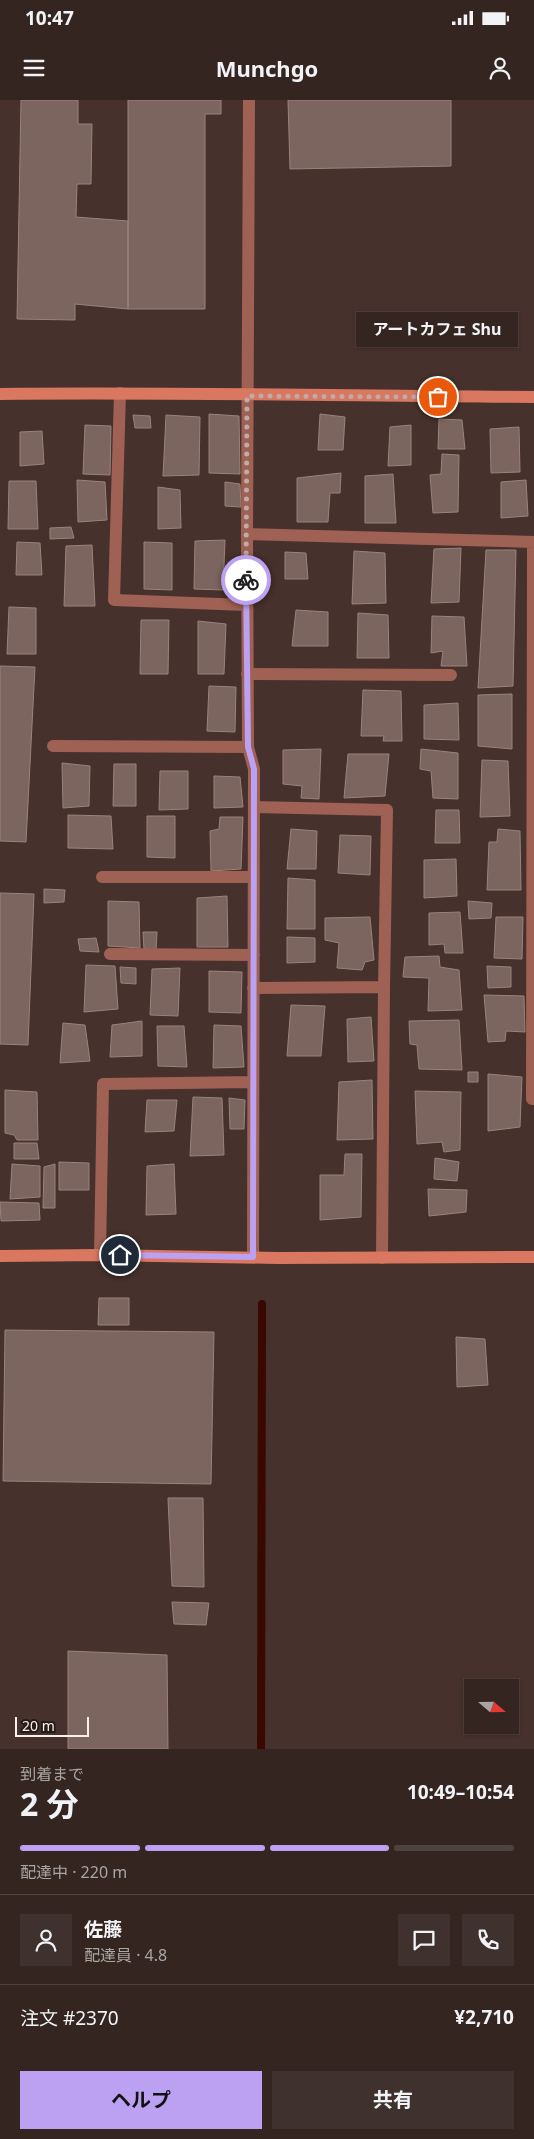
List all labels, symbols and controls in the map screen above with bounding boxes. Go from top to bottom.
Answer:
text: 10:47 [25,5,74,31]
text: Munchgo [216,53,318,83]
icon: menu [20,54,48,82]
icon: person [486,54,514,82]
callout: アートカフェ Shu [357,312,519,347]
text: アートカフェ Shu [373,318,501,340]
pin [417,376,459,418]
icon: bag [424,383,452,411]
courier [221,555,271,605]
icon: bike [232,566,260,594]
pin [99,1234,141,1276]
icon: home [106,1241,134,1269]
north arrow [464,1679,519,1734]
map controls [464,1679,519,1734]
scale bar [15,1714,89,1737]
text: 20 m [22,1716,55,1735]
text: 到着まで [20,1763,84,1785]
text: 10:49–10:54 [407,1779,514,1805]
text: 2 分 [20,1782,79,1825]
text: 配達中 · 220 m [20,1861,127,1883]
button: person [20,1914,72,1966]
button: chat [398,1914,450,1966]
button: phone [462,1914,514,1966]
text: 佐藤 [84,1916,122,1942]
text: 配達員 · 4.8 [84,1944,167,1966]
text: ¥2,710 [454,2004,514,2030]
text: 注文 #2370 [20,2005,119,2031]
button: ヘルプ [20,2071,262,2129]
button: 共有 [272,2071,514,2129]

